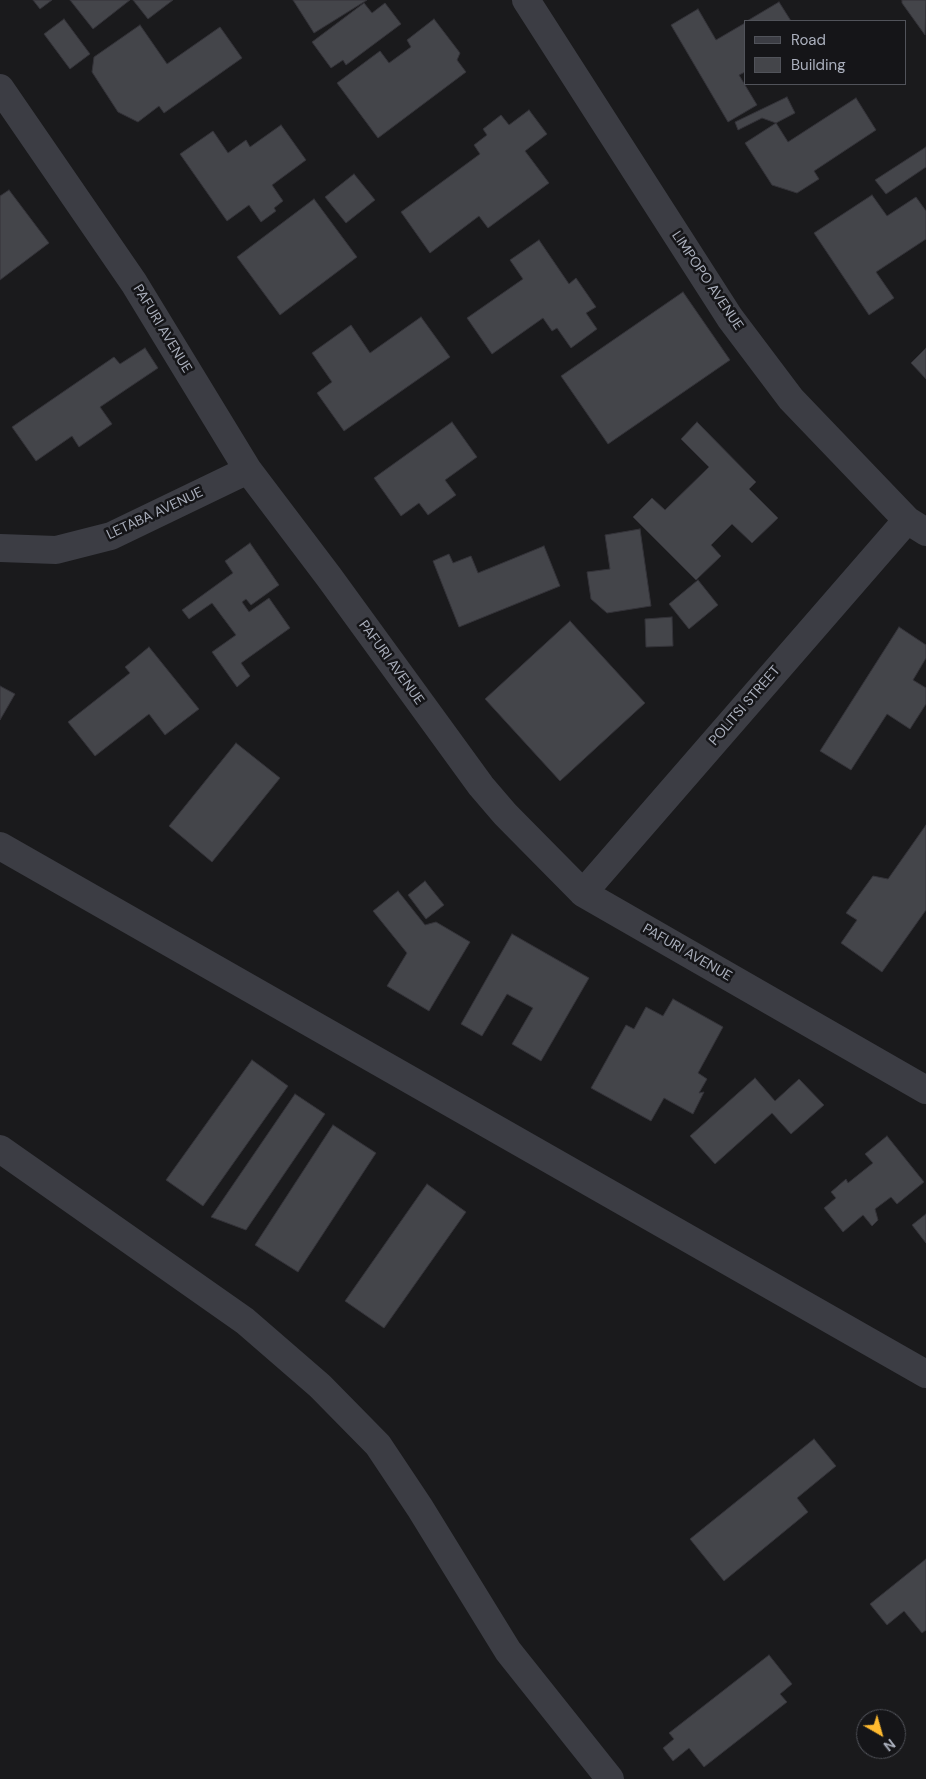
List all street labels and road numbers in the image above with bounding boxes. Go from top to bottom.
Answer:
street label: LIMPOPO AVENUE [668,228,746,334]
street label: PAFURI AVENUE [129,282,195,376]
street label: LETABA AVENUE [104,484,206,544]
street label: PAFURI AVENUE [355,618,427,708]
street label: POLITSI STREET [706,663,784,749]
street label: PAFURI AVENUE [639,921,735,985]

